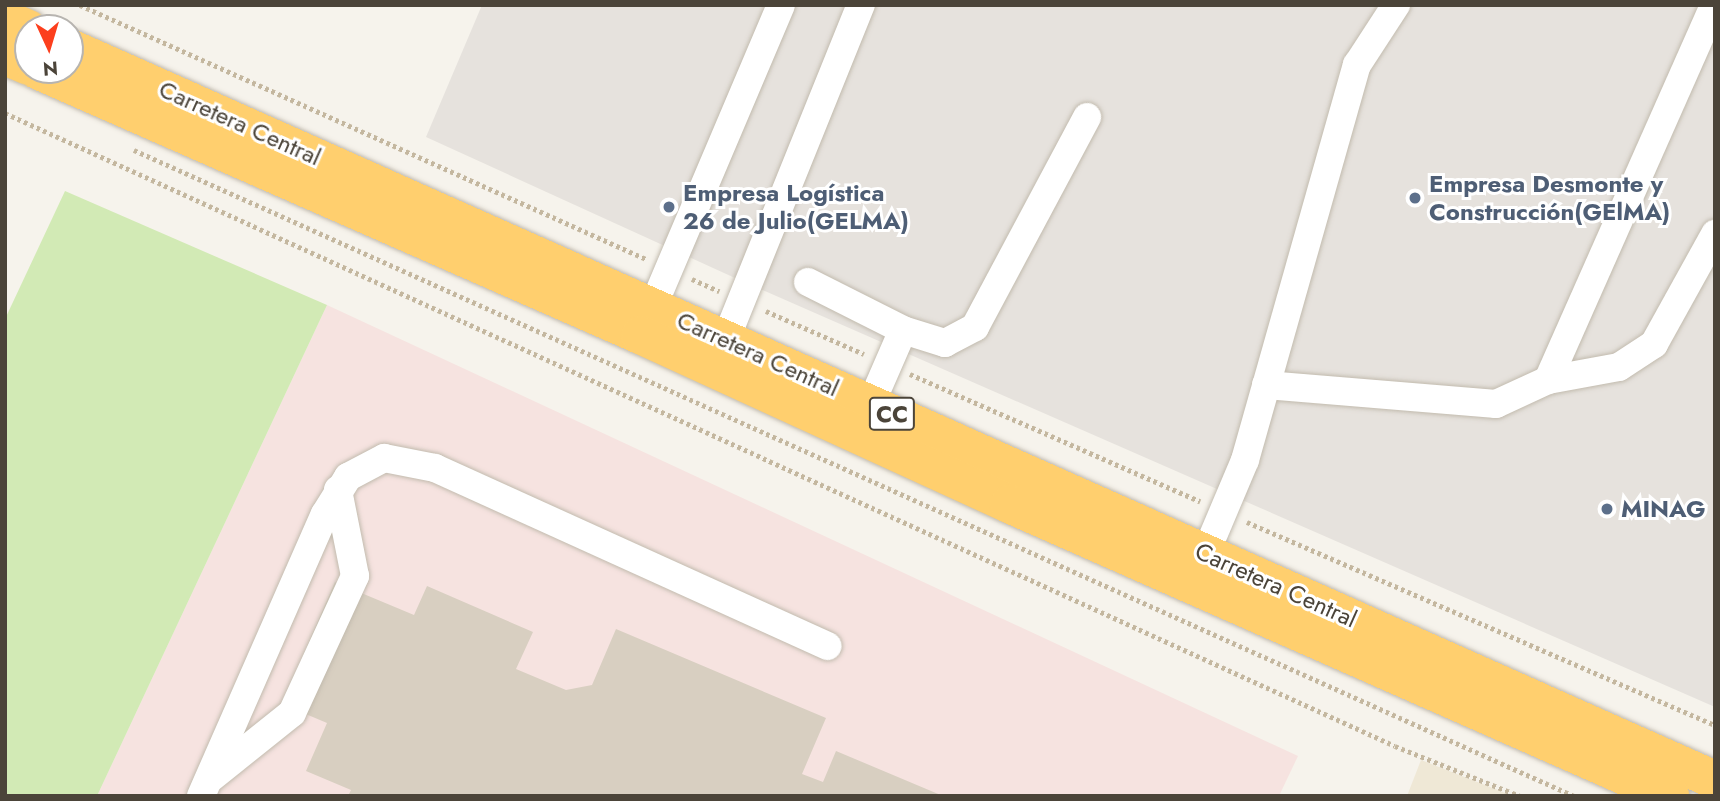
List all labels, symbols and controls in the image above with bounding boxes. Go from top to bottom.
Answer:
north arrow [14,14,84,84]
text: N [42,54,59,82]
street label: Carretera Central [155,74,325,172]
place label: Empresa Desmonte y Construcción(GElMA) [1429,170,1670,226]
place label: Empresa Logística 26 de Julio(GELMA) [683,179,909,235]
marker: Empresa Desmonte y Construcción(GElMA) [1407,190,1423,206]
marker: Empresa Logística 26 de Julio(GELMA) [661,199,677,215]
street label: Carretera Central [673,305,843,403]
road number: CC [868,394,917,434]
place label: MINAG [1621,495,1706,523]
marker: MINAG [1599,501,1615,517]
street label: Carretera Central [1191,536,1361,634]

